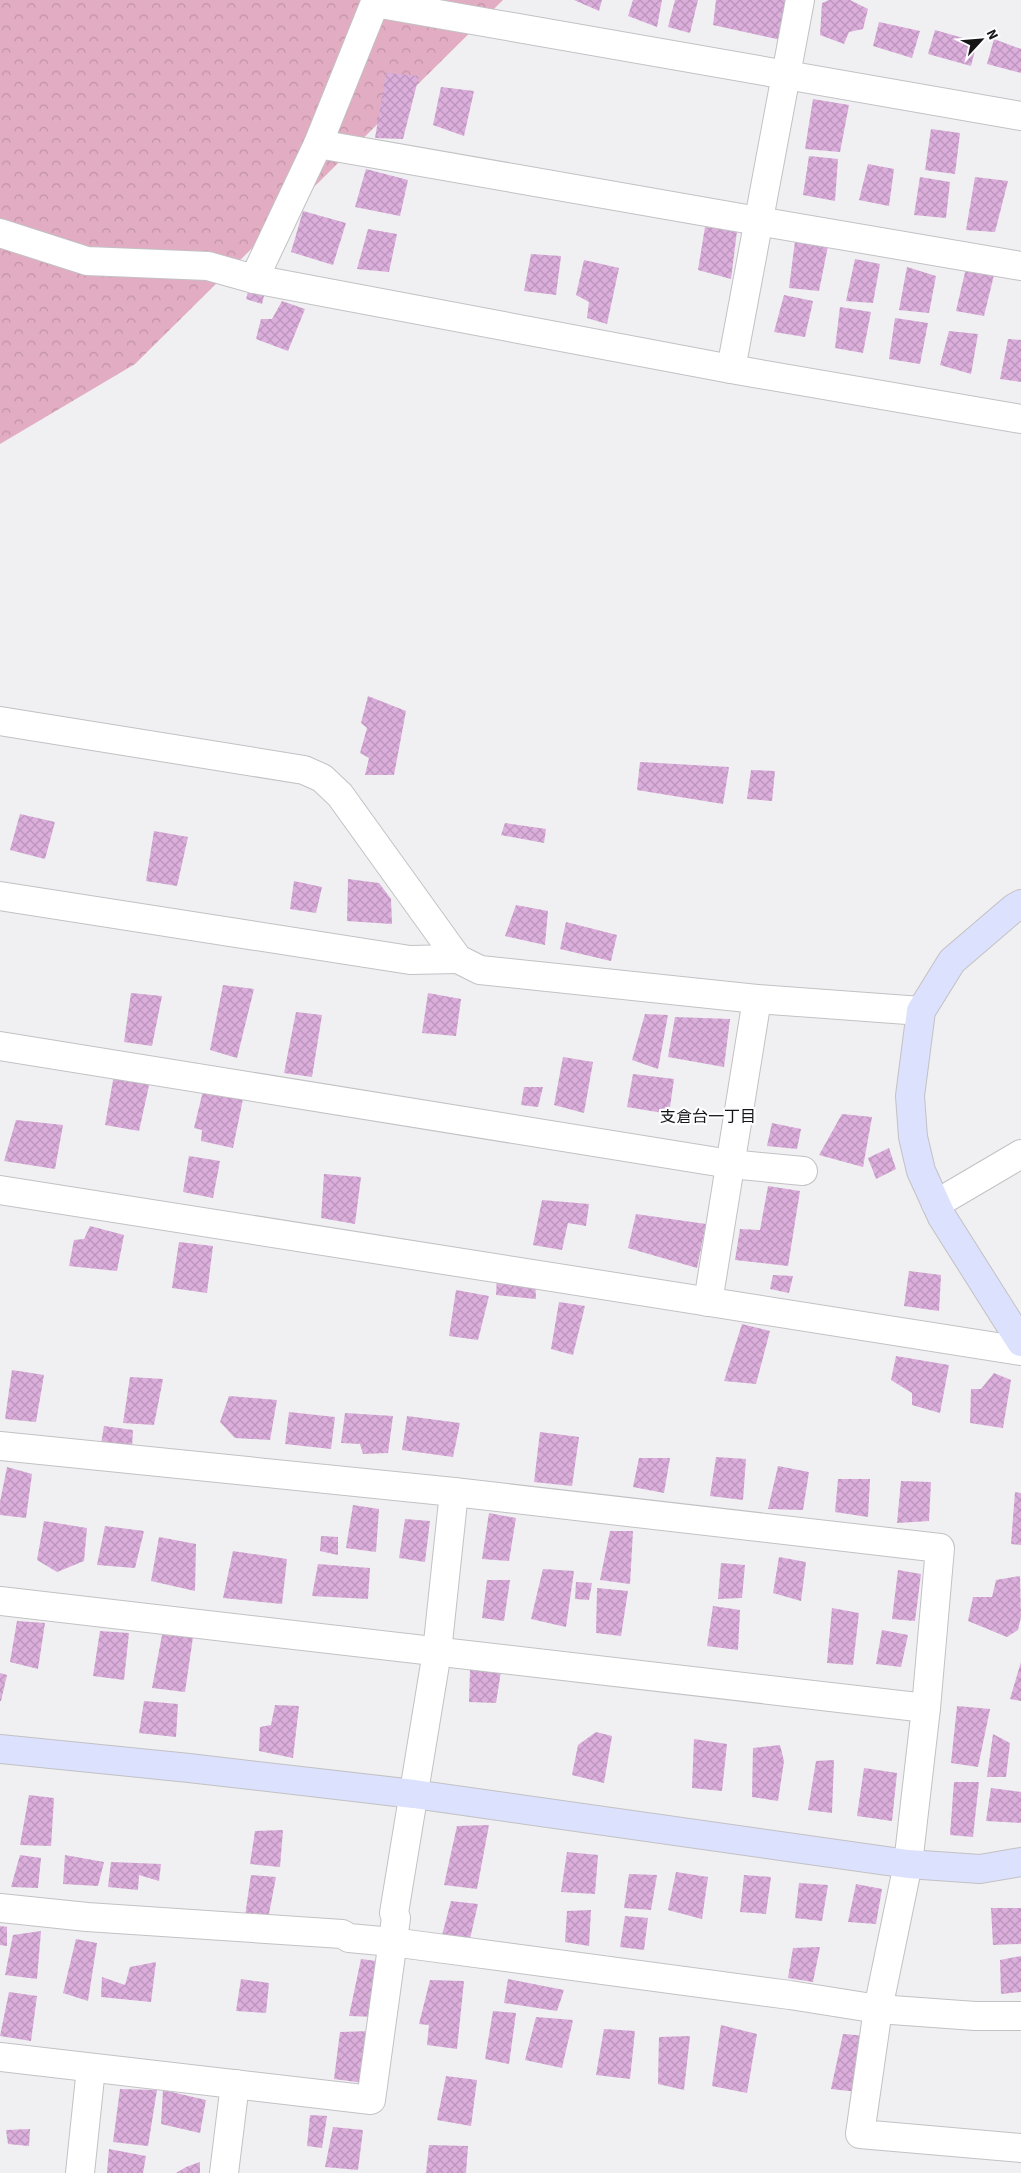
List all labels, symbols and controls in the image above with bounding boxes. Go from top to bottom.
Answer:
north arrow [956,15,1006,65]
text: N [981,26,1003,43]
district label: 支倉台一丁目 [660,1106,756,1128]

